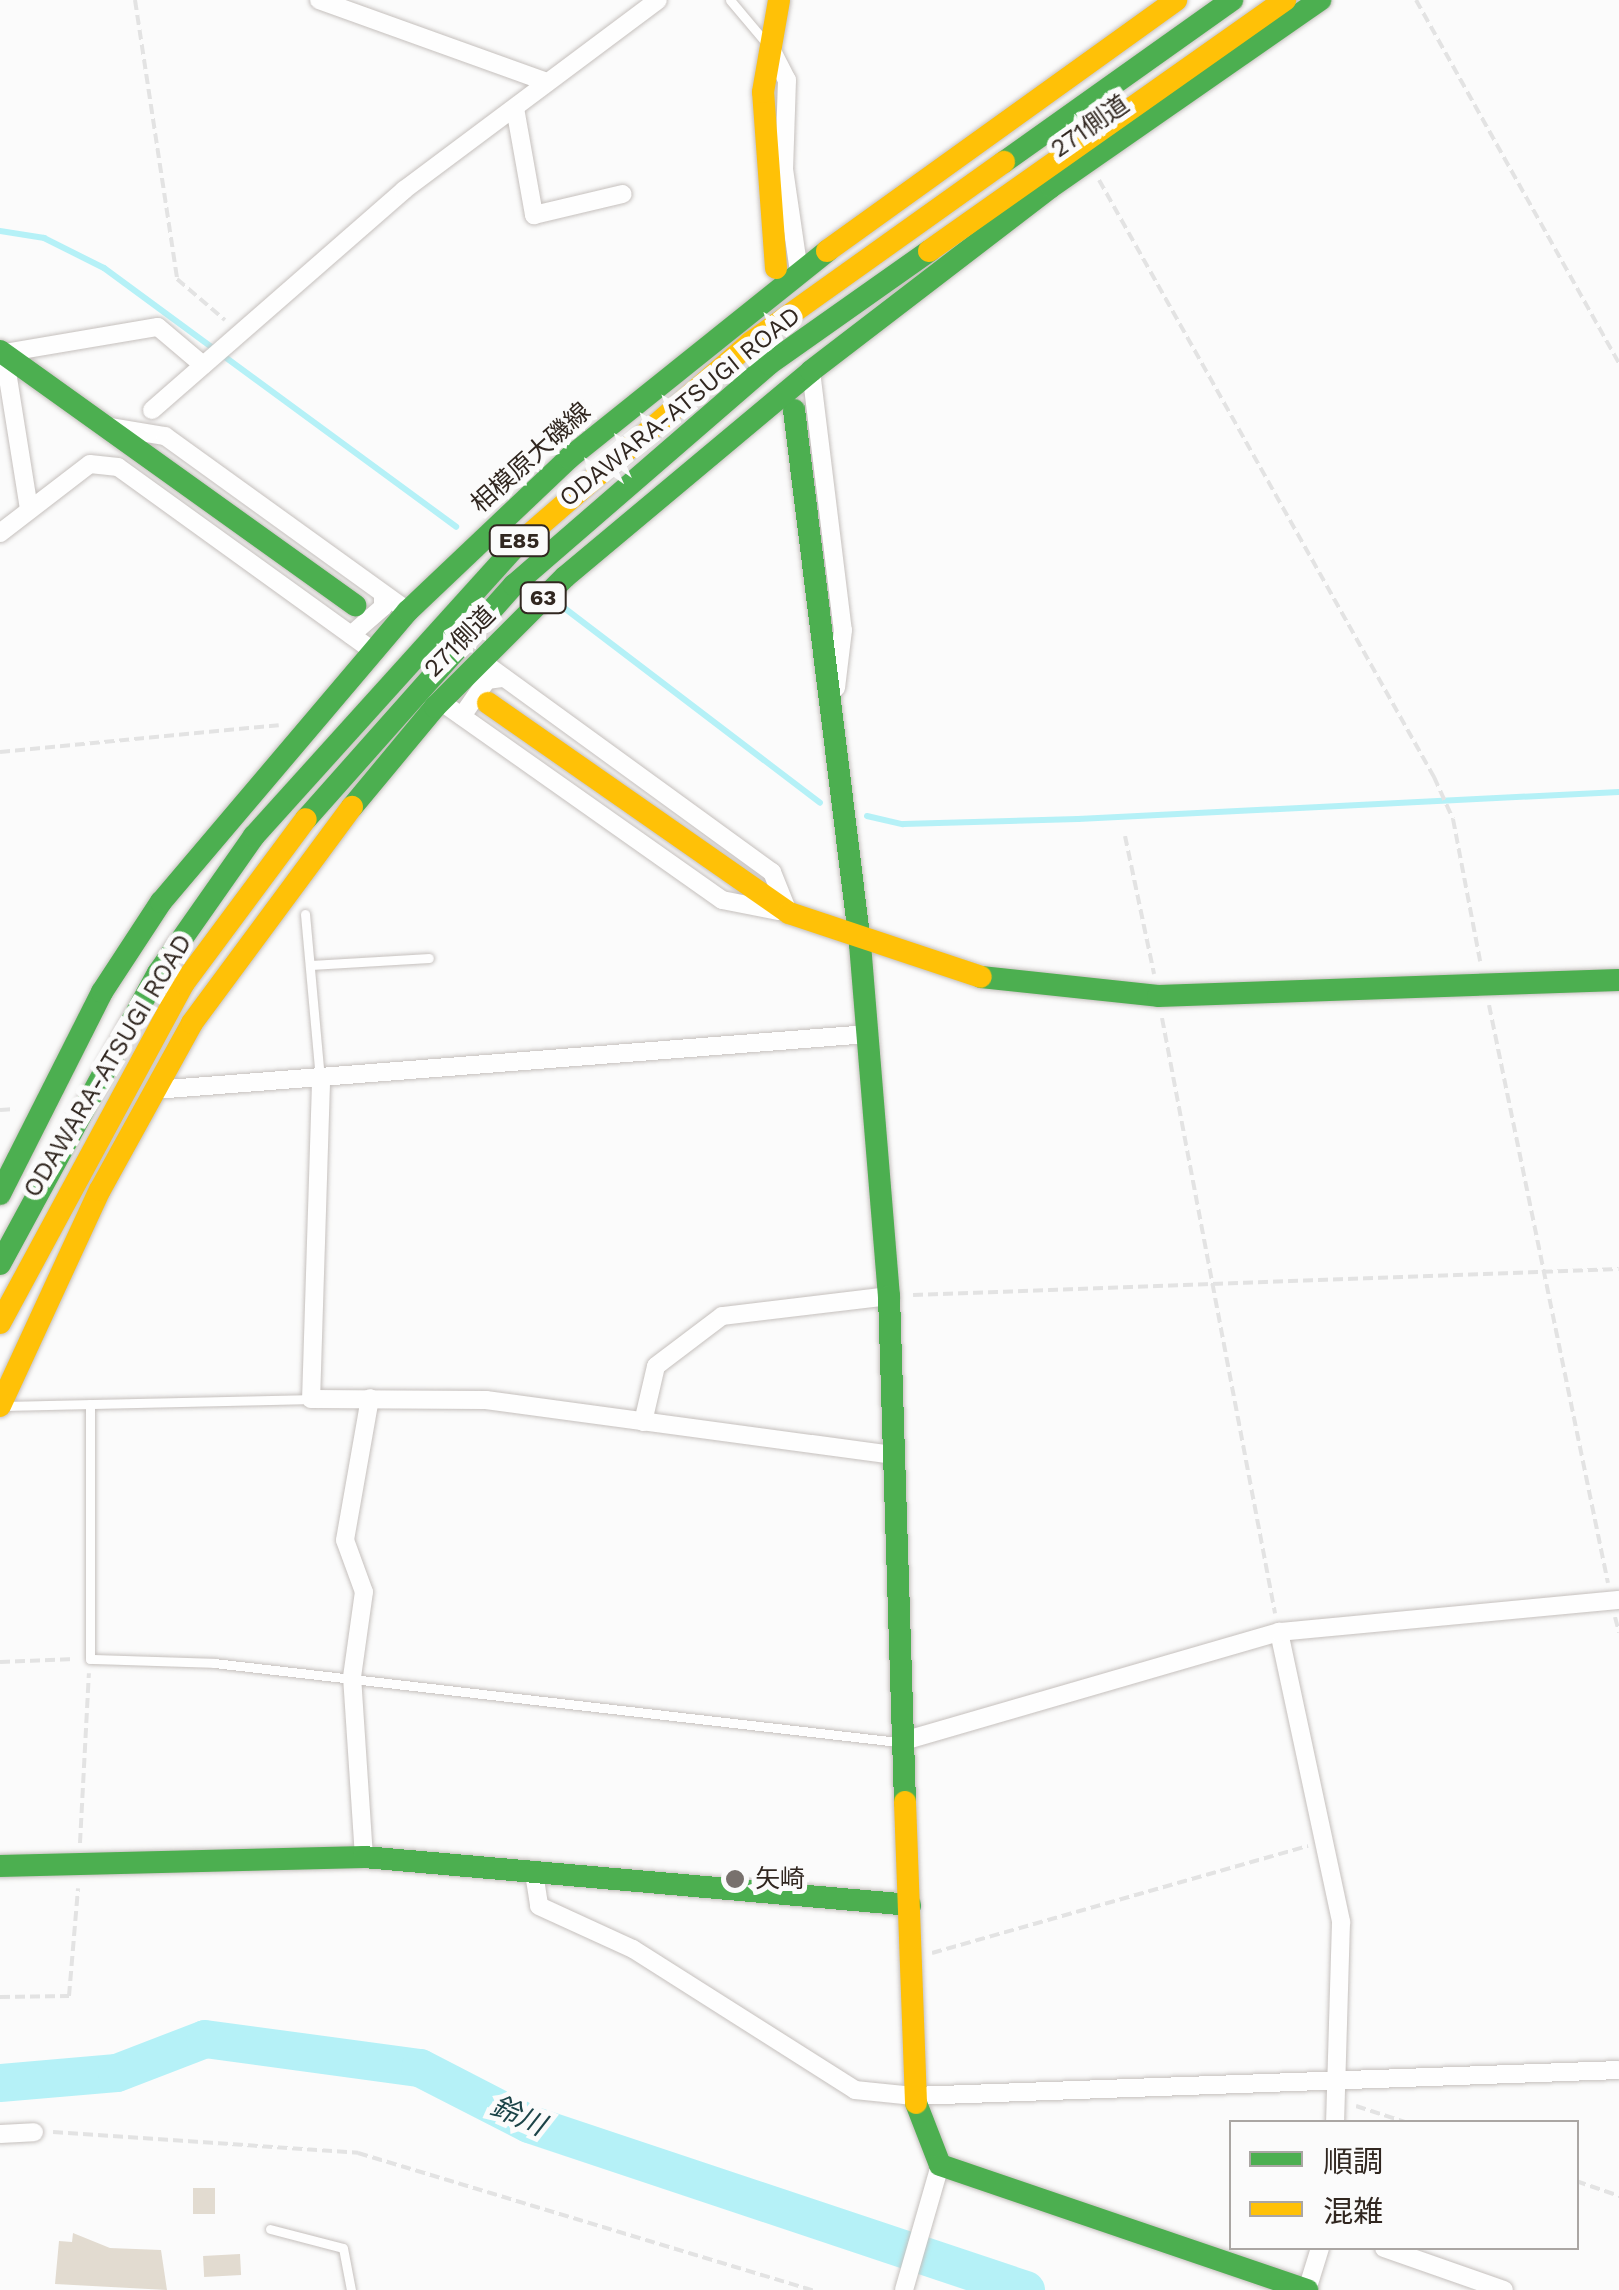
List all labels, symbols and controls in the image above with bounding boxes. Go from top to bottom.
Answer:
street label: 271側道 [1045,90,1135,164]
street label: ODAWARA-ATSUGI ROAD [553,300,807,514]
street label: 相模原大磯線 [465,397,597,519]
road number: E85 [486,524,552,558]
road number: 63 [518,581,568,615]
street label: 271側道 [418,600,502,684]
street label: ODAWARA-ATSUGI ROAD [17,929,199,1203]
place label: 矢崎 [755,1864,805,1894]
marker: 矢崎 [724,1868,746,1890]
water label: 鈴川 [486,2089,550,2143]
legend [1229,2120,1579,2250]
text: 順調 [1323,2144,1383,2179]
text: 混雑 [1323,2194,1383,2229]

